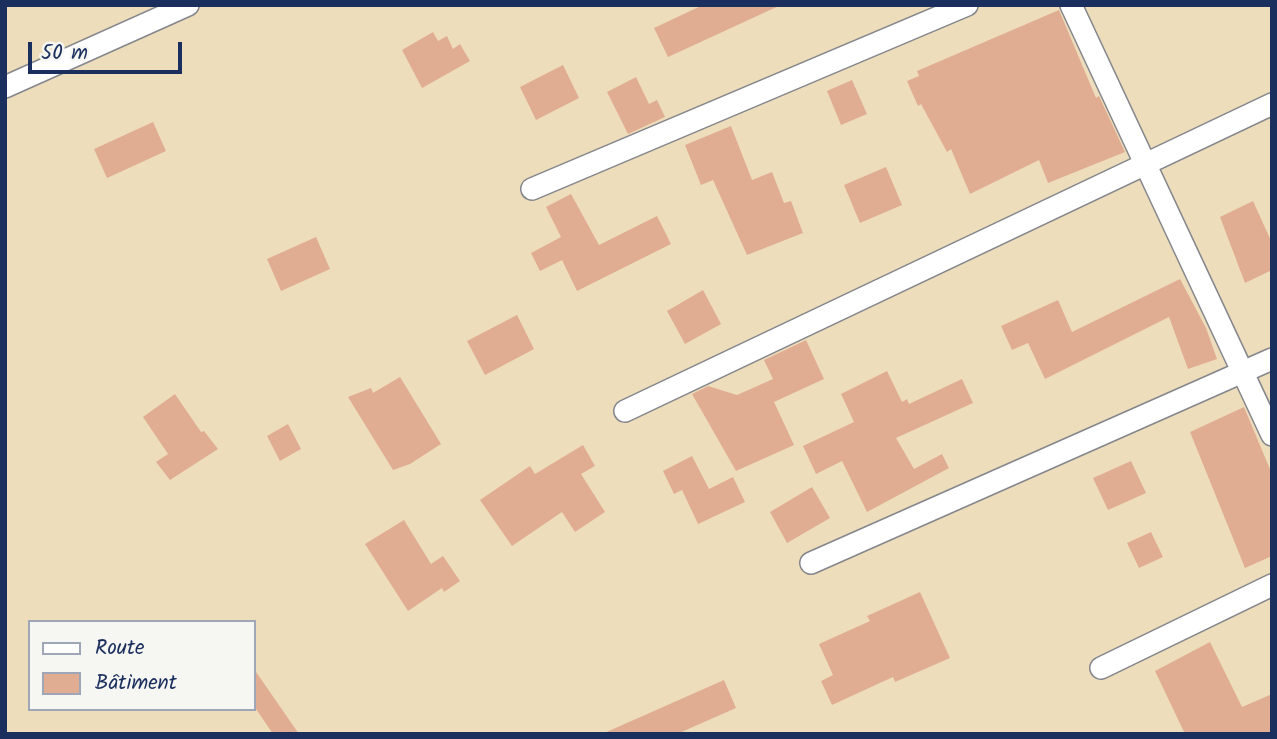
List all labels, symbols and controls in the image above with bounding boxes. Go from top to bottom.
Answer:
scale bar [32,28,186,72]
text: 50 m [41,37,88,70]
legend [28,620,256,711]
text: Route [95,632,144,665]
text: Bâtiment [95,667,177,700]

